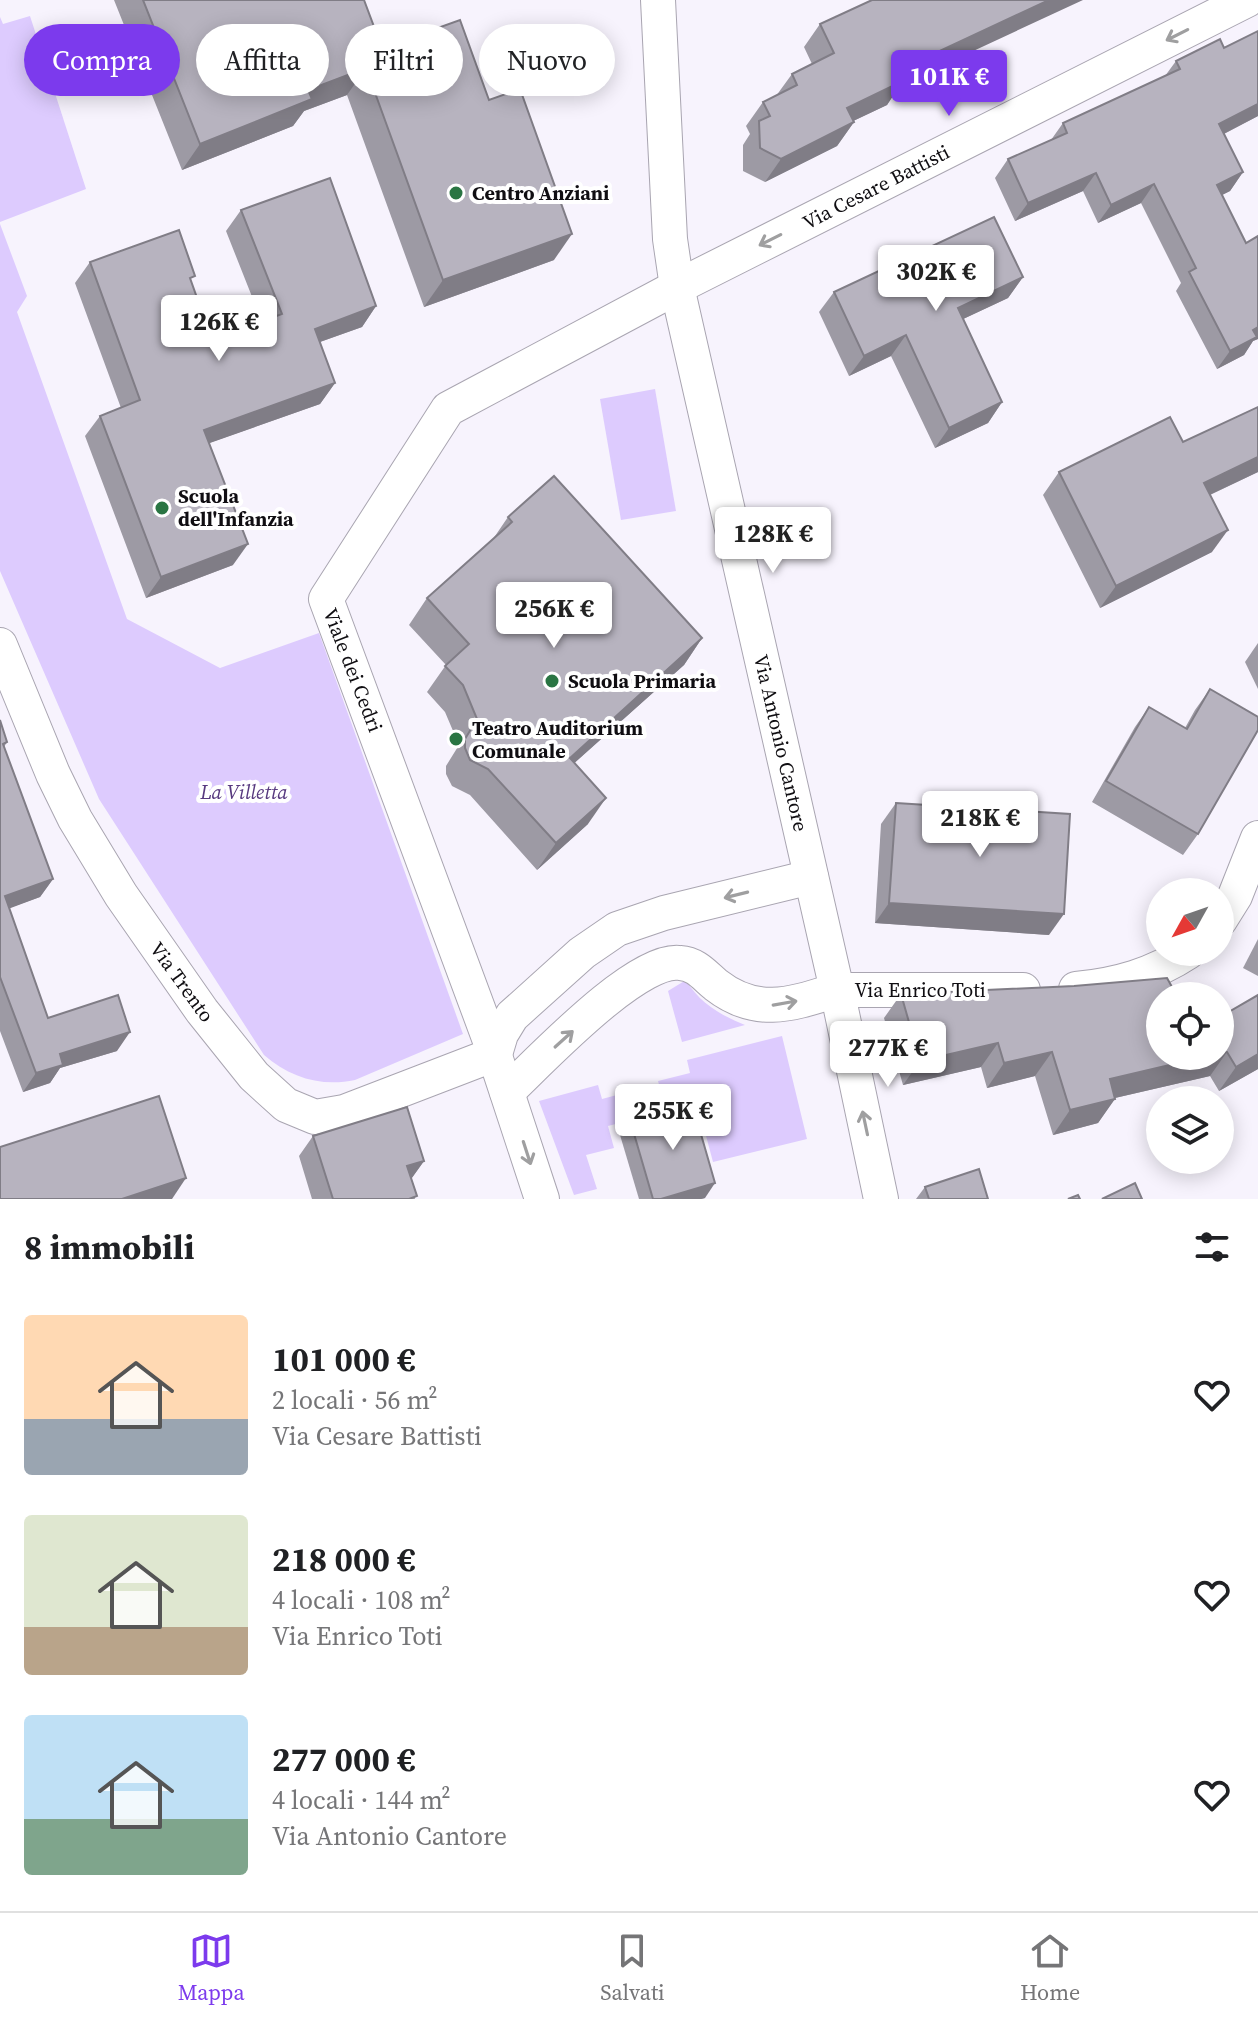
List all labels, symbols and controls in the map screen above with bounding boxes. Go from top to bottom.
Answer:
chip: Compra [24,24,180,96]
chip: Affitta [196,24,329,96]
chip: Filtri [345,24,463,96]
chip: Nuovo [479,24,615,96]
one-way arrow [1165,28,1189,43]
pin: 101K € [884,50,1014,118]
text: 101K € [909,58,989,94]
street label: Via Cesare Battisti [798,138,954,236]
place label: Centro Anziani [472,179,609,207]
marker: Centro Anziani [447,184,465,202]
one-way arrow [758,233,782,249]
pin: 302K € [871,245,1001,313]
text: 302K € [896,253,976,289]
pin: 126K € [154,295,284,363]
text: 126K € [179,303,259,339]
place label: Scuola dell'Infanzia [178,482,294,533]
marker: Scuola dell'Infanzia [153,499,171,517]
pin: 128K € [708,507,838,575]
text: 128K € [733,515,813,551]
pin: 256K € [489,582,619,650]
text: 256K € [514,590,594,626]
street label: Viale dei Cedri [317,604,389,736]
street label: Via Antonio Cantore [747,652,815,834]
place label: Scuola Primaria [568,667,716,695]
marker: Scuola Primaria [543,672,561,690]
place label: Teatro Auditorium Comunale [472,714,643,765]
marker: Teatro Auditorium Comunale [447,730,465,748]
park label: La Villetta [199,778,288,806]
pin: 218K € [915,791,1045,859]
text: 218K € [940,799,1020,835]
north arrow [1146,878,1234,966]
map controls [1146,878,1234,1174]
one-way arrow [723,888,749,903]
street label: Via Trento [143,936,221,1028]
street label: Via Enrico Toti [854,976,986,1004]
button: locate [1146,982,1234,1070]
one-way arrow [772,995,797,1010]
pin: 277K € [823,1021,953,1089]
text: 277K € [848,1029,928,1065]
one-way arrow [554,1031,574,1049]
pin: 255K € [608,1084,738,1152]
button: layers [1146,1086,1234,1174]
text: 255K € [633,1092,713,1128]
one-way arrow [857,1110,872,1136]
one-way arrow [520,1141,535,1166]
text: 8 immobili [24,1224,194,1270]
icon: filters [1190,1225,1234,1269]
text: 101 000 € [272,1336,416,1382]
icon: home [88,1347,184,1443]
icon: heart [1190,1373,1234,1417]
text: 2 locali · 56 m² [272,1382,438,1418]
text: Via Cesare Battisti [272,1418,482,1454]
text: 218 000 € [272,1536,416,1582]
icon: home [88,1547,184,1643]
icon: heart [1190,1573,1234,1617]
text: 4 locali · 108 m² [272,1582,451,1618]
text: Via Enrico Toti [272,1618,443,1654]
text: 277 000 € [272,1736,416,1782]
icon: home [88,1747,184,1843]
icon: heart [1190,1773,1234,1817]
text: 4 locali · 144 m² [272,1782,451,1818]
text: Via Antonio Cantore [272,1818,507,1854]
tab: Mappa [178,1929,245,2007]
tab: Salvati [600,1929,665,2007]
tab: Home [1020,1929,1080,2007]

